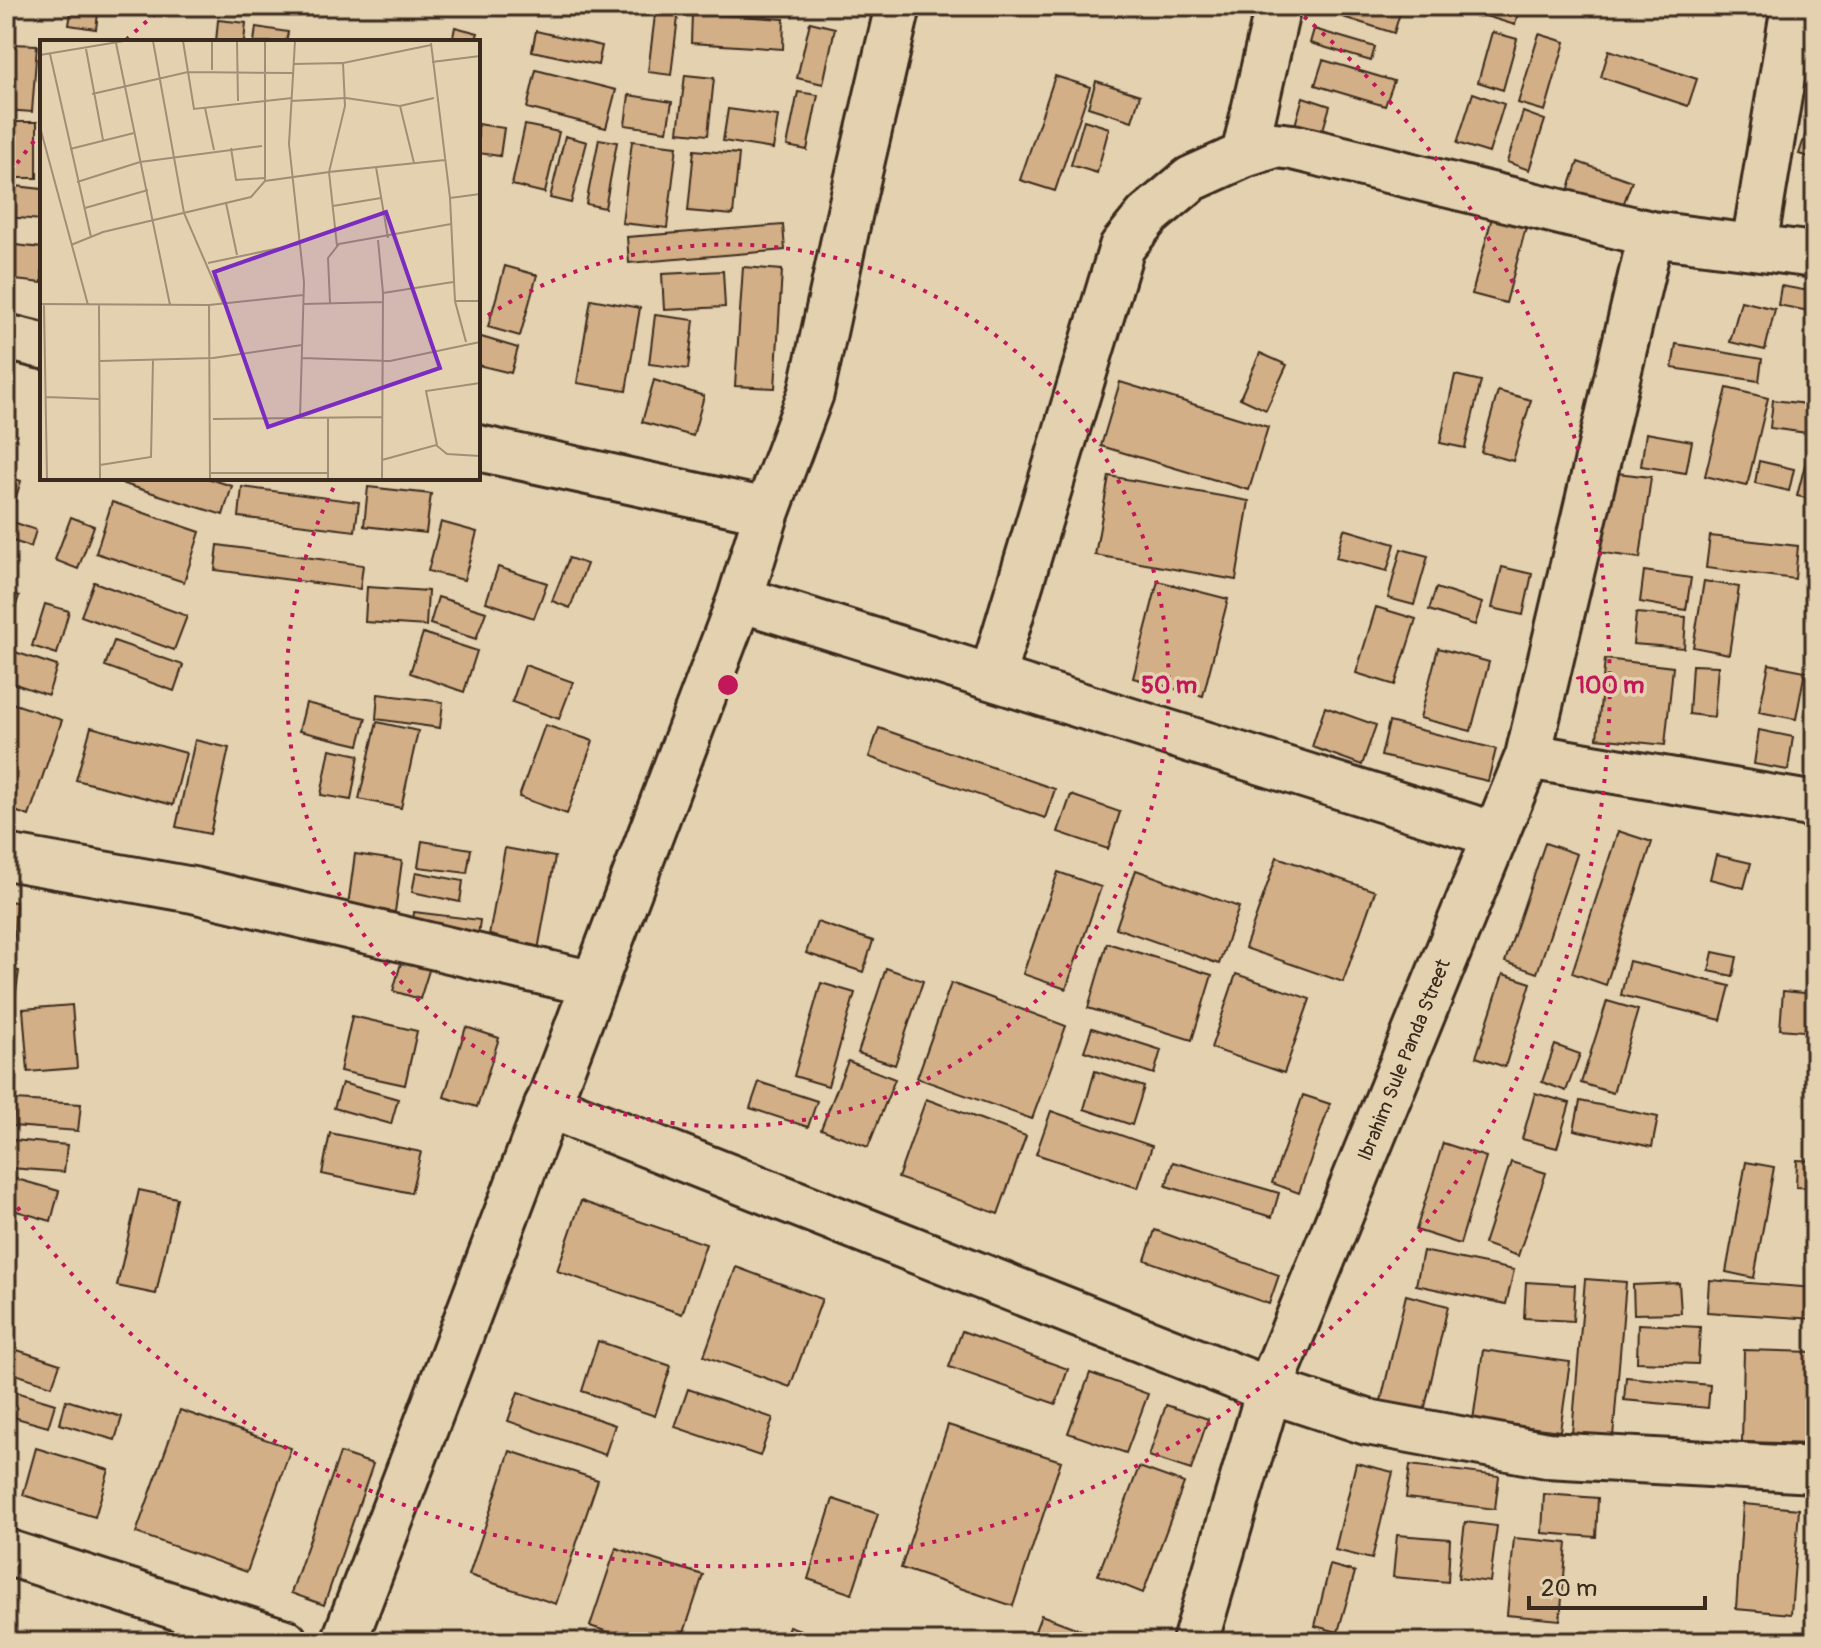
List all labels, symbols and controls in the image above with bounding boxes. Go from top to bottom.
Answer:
inset map [40,40,480,480]
centre of rings [714,671,742,699]
text: 50 m [1141,671,1197,700]
text: 100 m [1576,671,1644,700]
street label: Ibrahim Sule Panda Street [1352,955,1456,1164]
scale bar [1529,1560,1705,1610]
text: 20 m [1541,1574,1597,1603]

